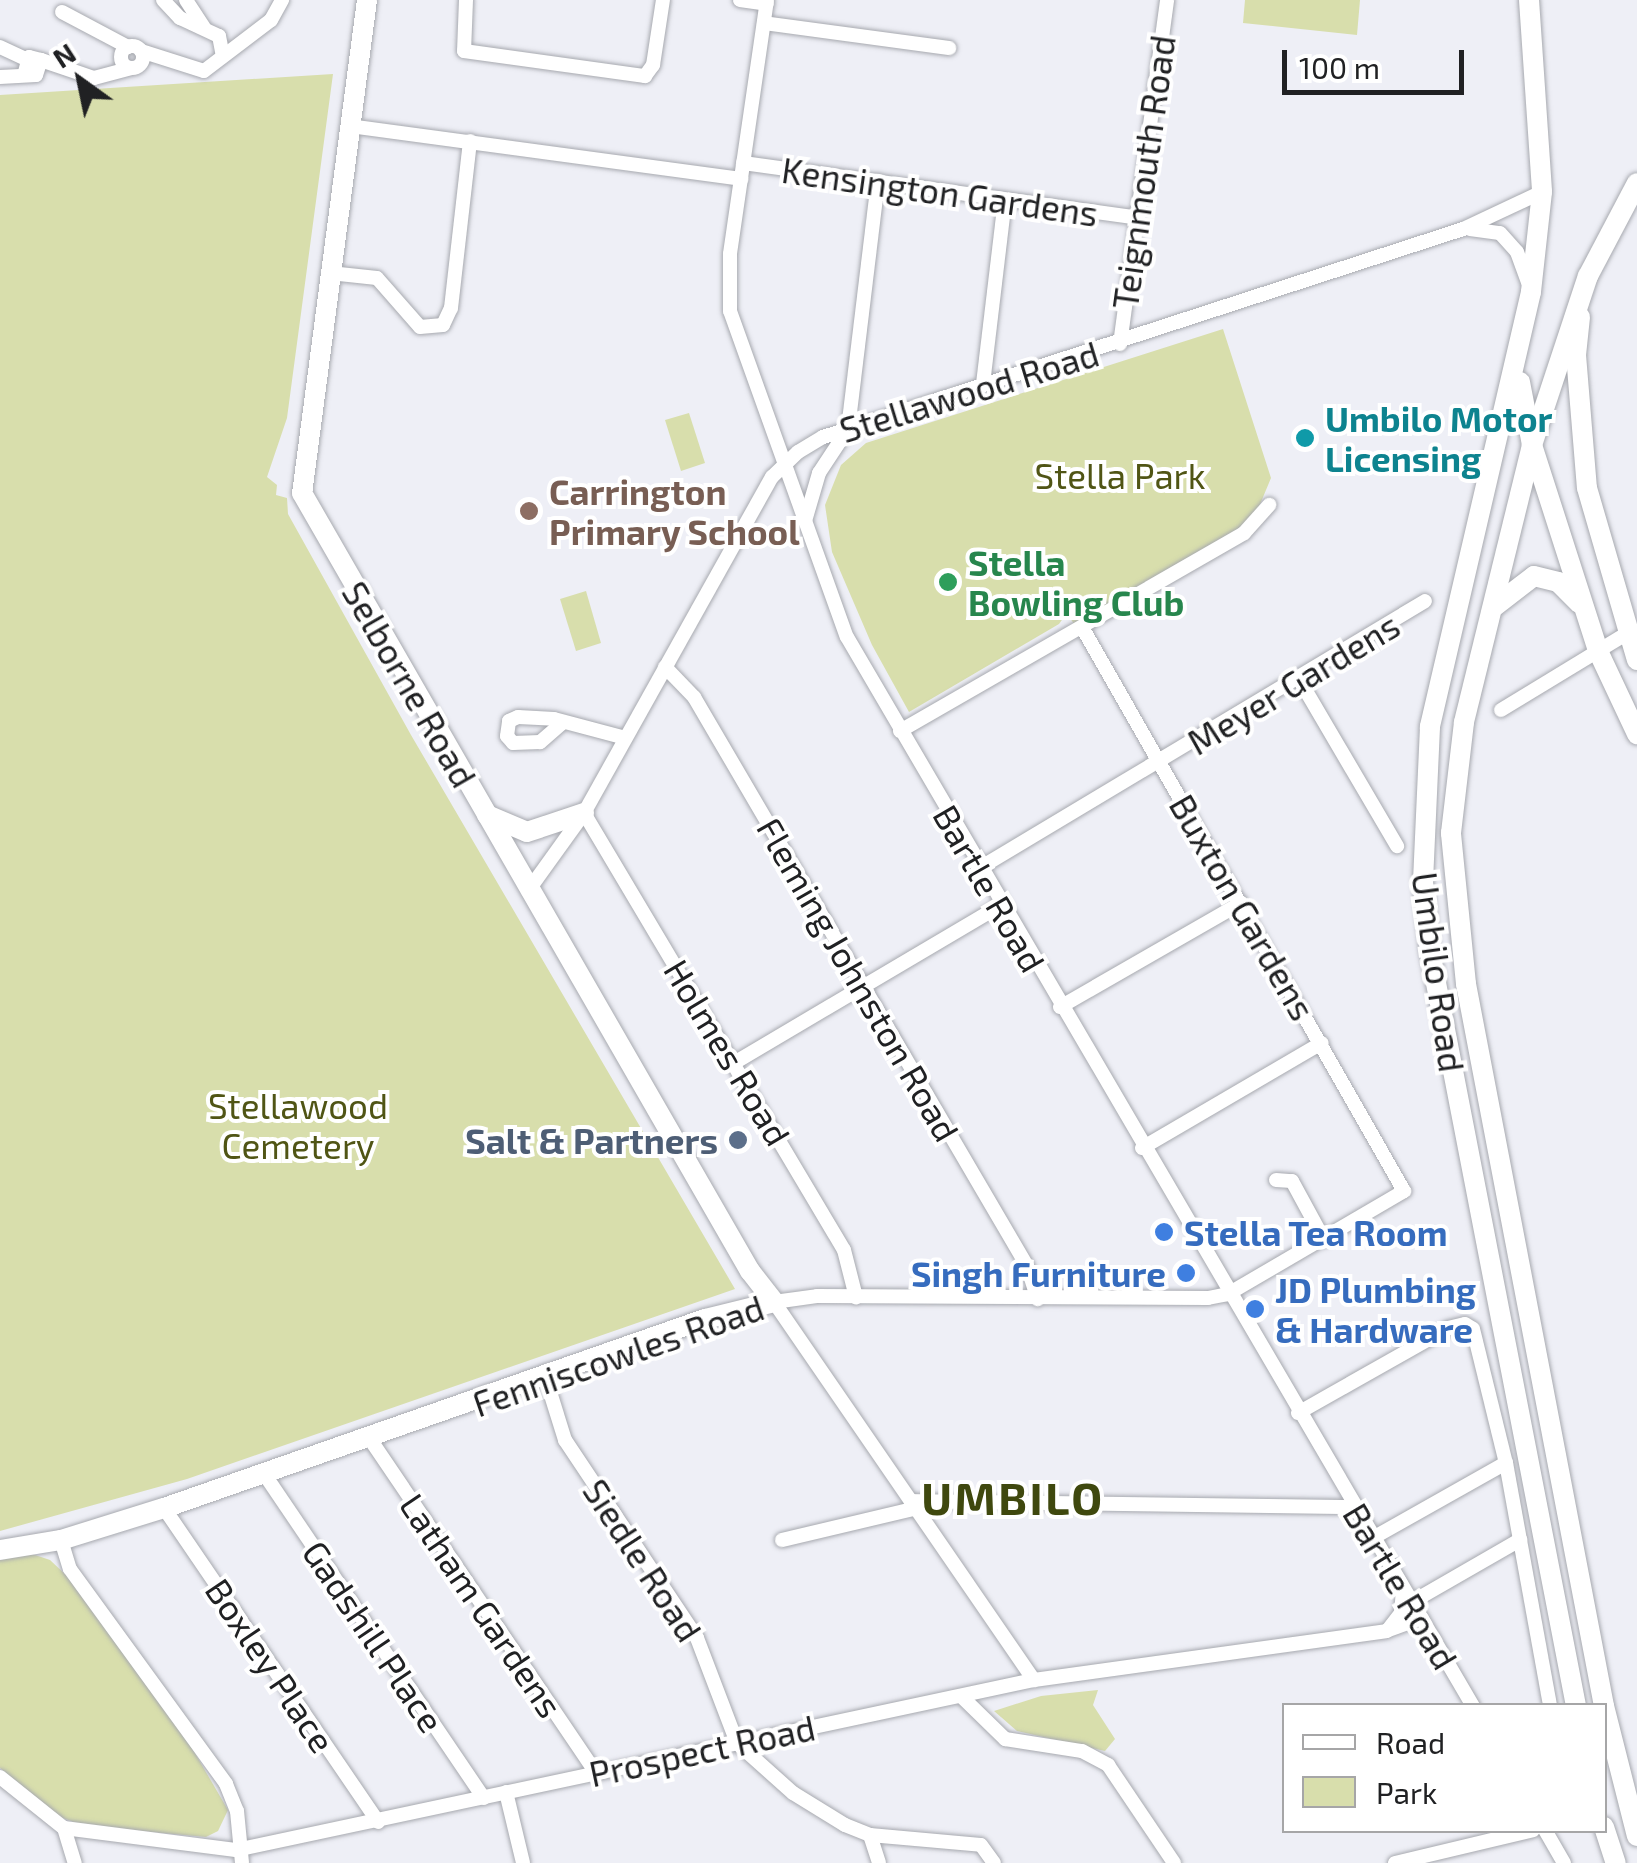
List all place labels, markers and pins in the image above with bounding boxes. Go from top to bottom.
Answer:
place label: Umbilo Motor Licensing [1325,397,1553,479]
marker: Umbilo Motor Licensing [1294,427,1316,449]
place label: Carrington Primary School [549,470,800,552]
marker: Carrington Primary School [518,500,540,522]
place label: Stella Bowling Club [968,541,1184,623]
marker: Stella Bowling Club [937,571,959,593]
place label: Salt & Partners [465,1119,718,1161]
marker: Salt & Partners [727,1129,749,1151]
place label: Stella Tea Room [1184,1211,1448,1253]
marker: Stella Tea Room [1153,1221,1175,1243]
place label: Singh Furniture [911,1252,1166,1294]
marker: Singh Furniture [1175,1262,1197,1284]
place label: JD Plumbing & Hardware [1275,1268,1476,1350]
marker: JD Plumbing & Hardware [1244,1298,1266,1320]

